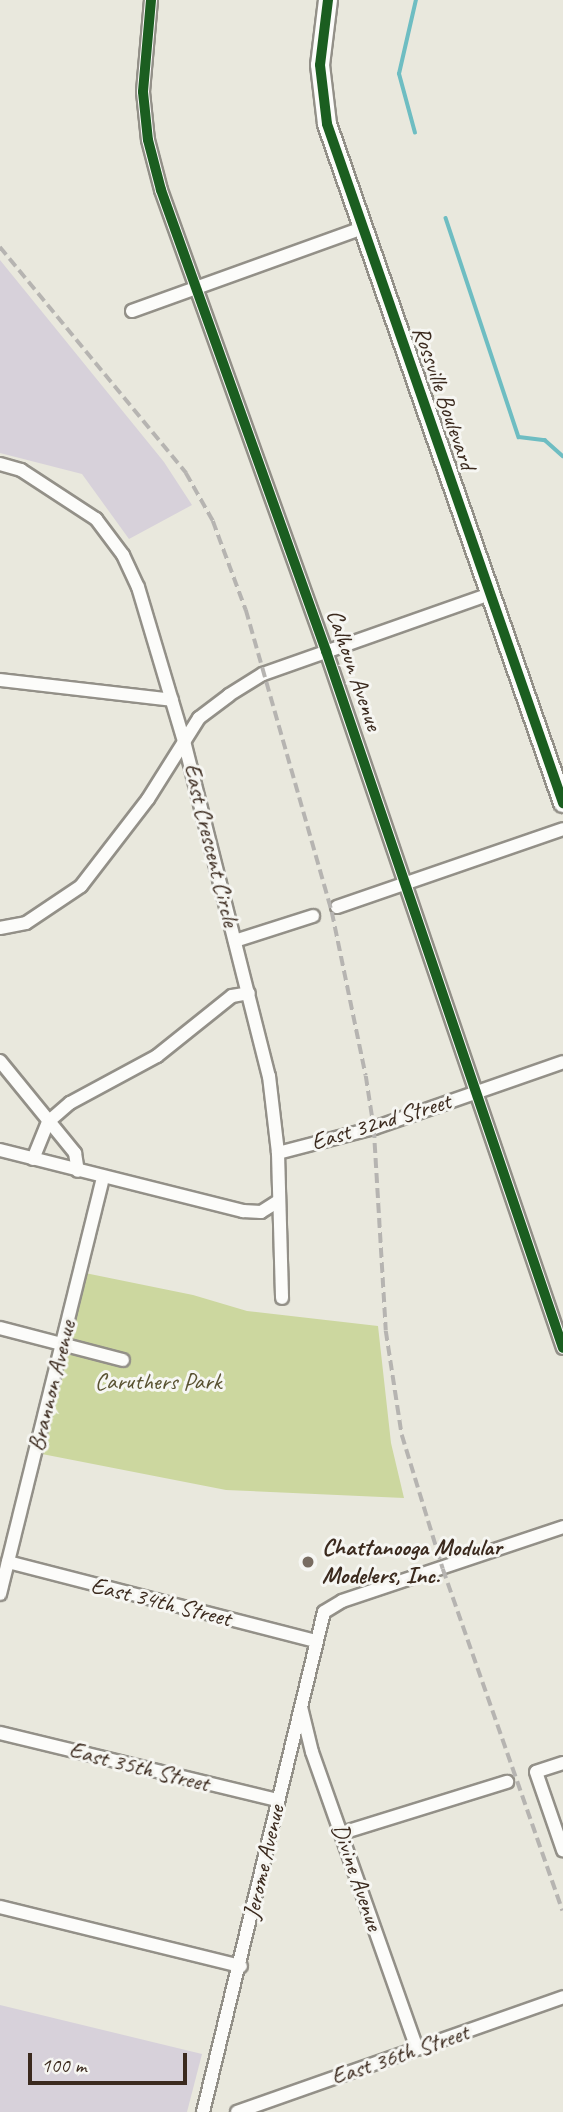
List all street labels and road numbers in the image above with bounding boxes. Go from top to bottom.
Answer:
street label: Rossville Boulevard [406,322,482,474]
street label: Calhoun Avenue [320,606,388,734]
street label: East Crescent Circle [177,760,245,930]
street label: East 32nd Street [307,1087,455,1157]
street label: Brannon Avenue [22,1318,82,1454]
street label: East 34th Street [88,1571,234,1633]
street label: East 35th Street [66,1736,212,1798]
street label: Jerome Avenue [237,1803,291,1921]
street label: Divine Avenue [325,1820,389,1934]
street label: East 36th Street [327,2018,473,2092]

